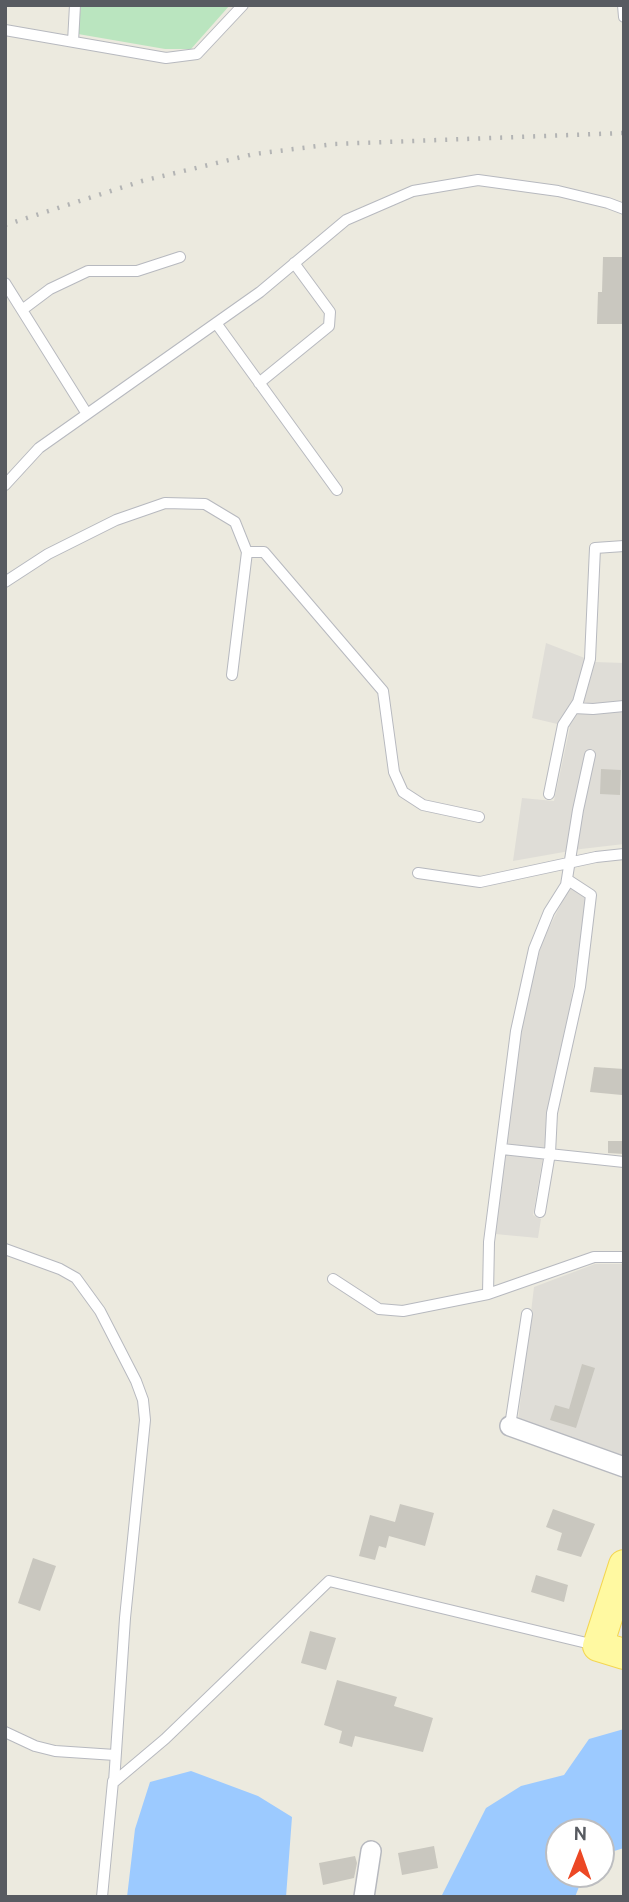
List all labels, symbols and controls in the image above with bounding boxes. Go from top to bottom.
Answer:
north arrow [545,1818,615,1888]
text: N [573,1822,587,1845]

